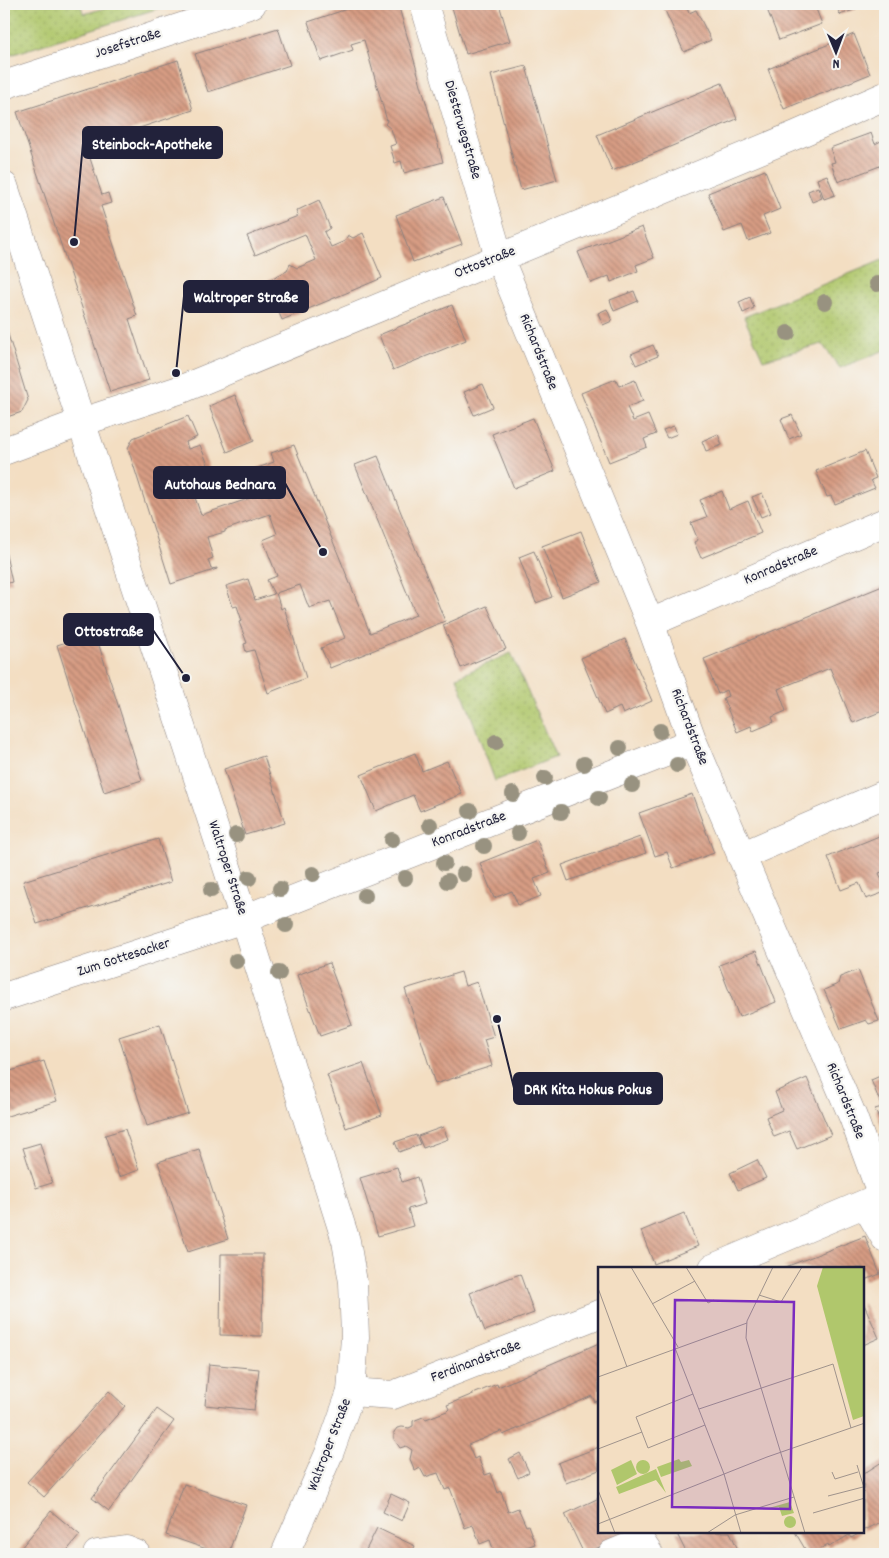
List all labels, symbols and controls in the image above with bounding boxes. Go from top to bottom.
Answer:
street label: Josefstraße [92,23,164,65]
north arrow [812,28,862,78]
text: N [832,53,840,73]
street label: Diesterwegstraße [437,78,487,182]
callout: Steinbock-Apotheke [83,127,222,158]
text: Steinbock-Apotheke [92,134,212,157]
street label: Ottostraße [451,241,519,285]
callout: Waltroper Straße [184,281,308,312]
text: Waltroper Straße [194,287,298,310]
street label: Richardstraße [513,310,563,394]
callout: Autohaus Bednara [154,467,285,498]
text: Autohaus Bednara [164,474,277,497]
street label: Konradstraße [741,540,822,591]
callout: Ottostraße [64,614,153,645]
text: Ottostraße [75,621,143,644]
street label: Richardstraße [664,685,714,769]
street label: Konradstraße [428,806,510,854]
street label: Waltroper Straße [201,818,253,918]
street label: Zum Gottesacker [75,933,174,983]
street label: Richardstraße [820,1059,870,1143]
callout: DRK Kita Hokus Pokus [514,1073,662,1104]
text: DRK Kita Hokus Pokus [524,1079,652,1102]
inset map [598,1267,864,1533]
street label: Ferdinandstraße [428,1335,525,1389]
street label: Waltroper Straße [302,1395,358,1495]

